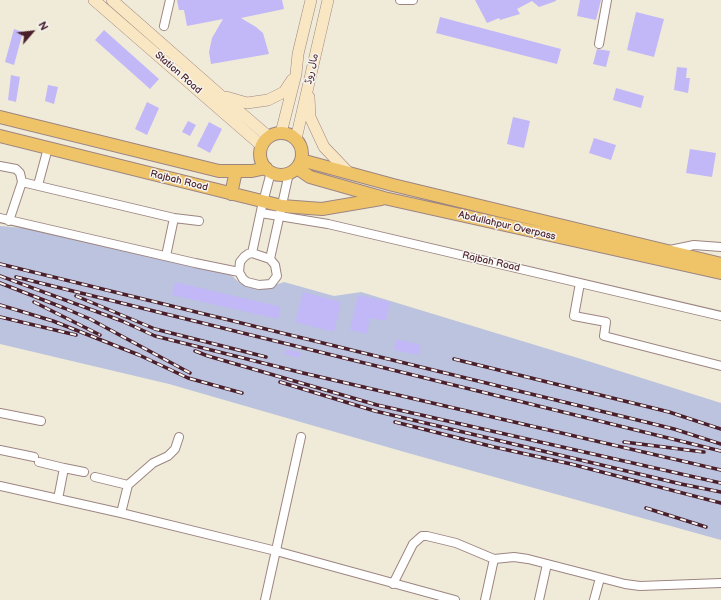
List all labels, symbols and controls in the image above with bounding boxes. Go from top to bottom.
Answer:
north arrow [12,12,52,52]
text: N [35,19,51,33]
street label: Station Road [152,49,204,97]
street label: مال روڈ [303,52,321,86]
street label: Rajbah Road [149,168,209,194]
street label: Abdullahpur Overpass [457,209,557,243]
street label: Rajbah Road [461,250,521,274]

